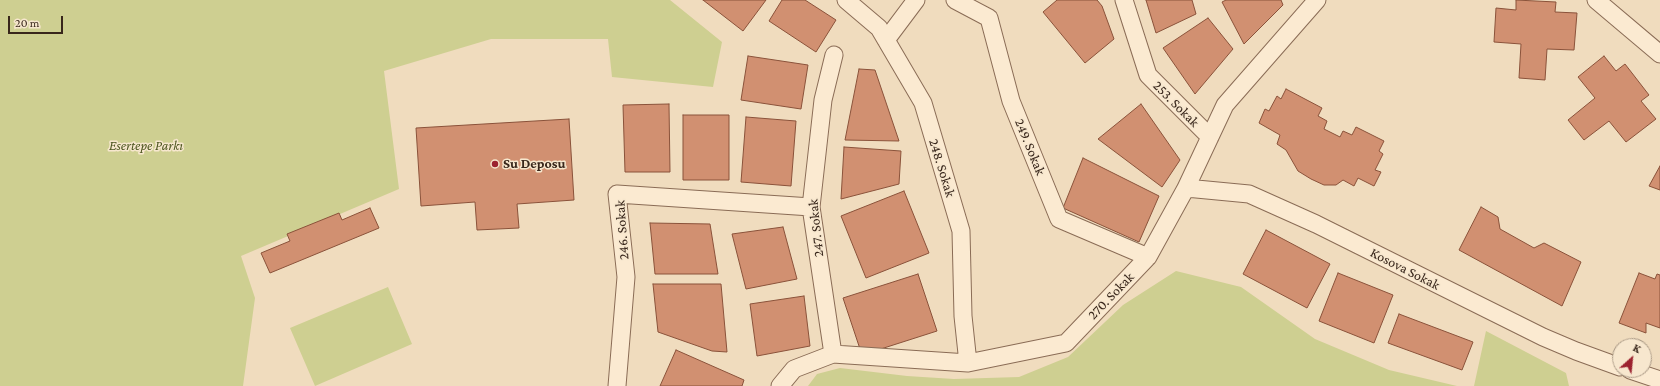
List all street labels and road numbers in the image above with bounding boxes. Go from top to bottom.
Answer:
street label: 253. Sokak [1149,77,1203,131]
street label: 249. Sokak [1011,116,1049,178]
street label: 248. Sokak [925,137,959,199]
street label: 247. Sokak [805,198,827,258]
street label: 246. Sokak [612,200,632,260]
street label: Kosova Sokak [1367,244,1443,294]
street label: 270. Sokak [1084,269,1138,323]

